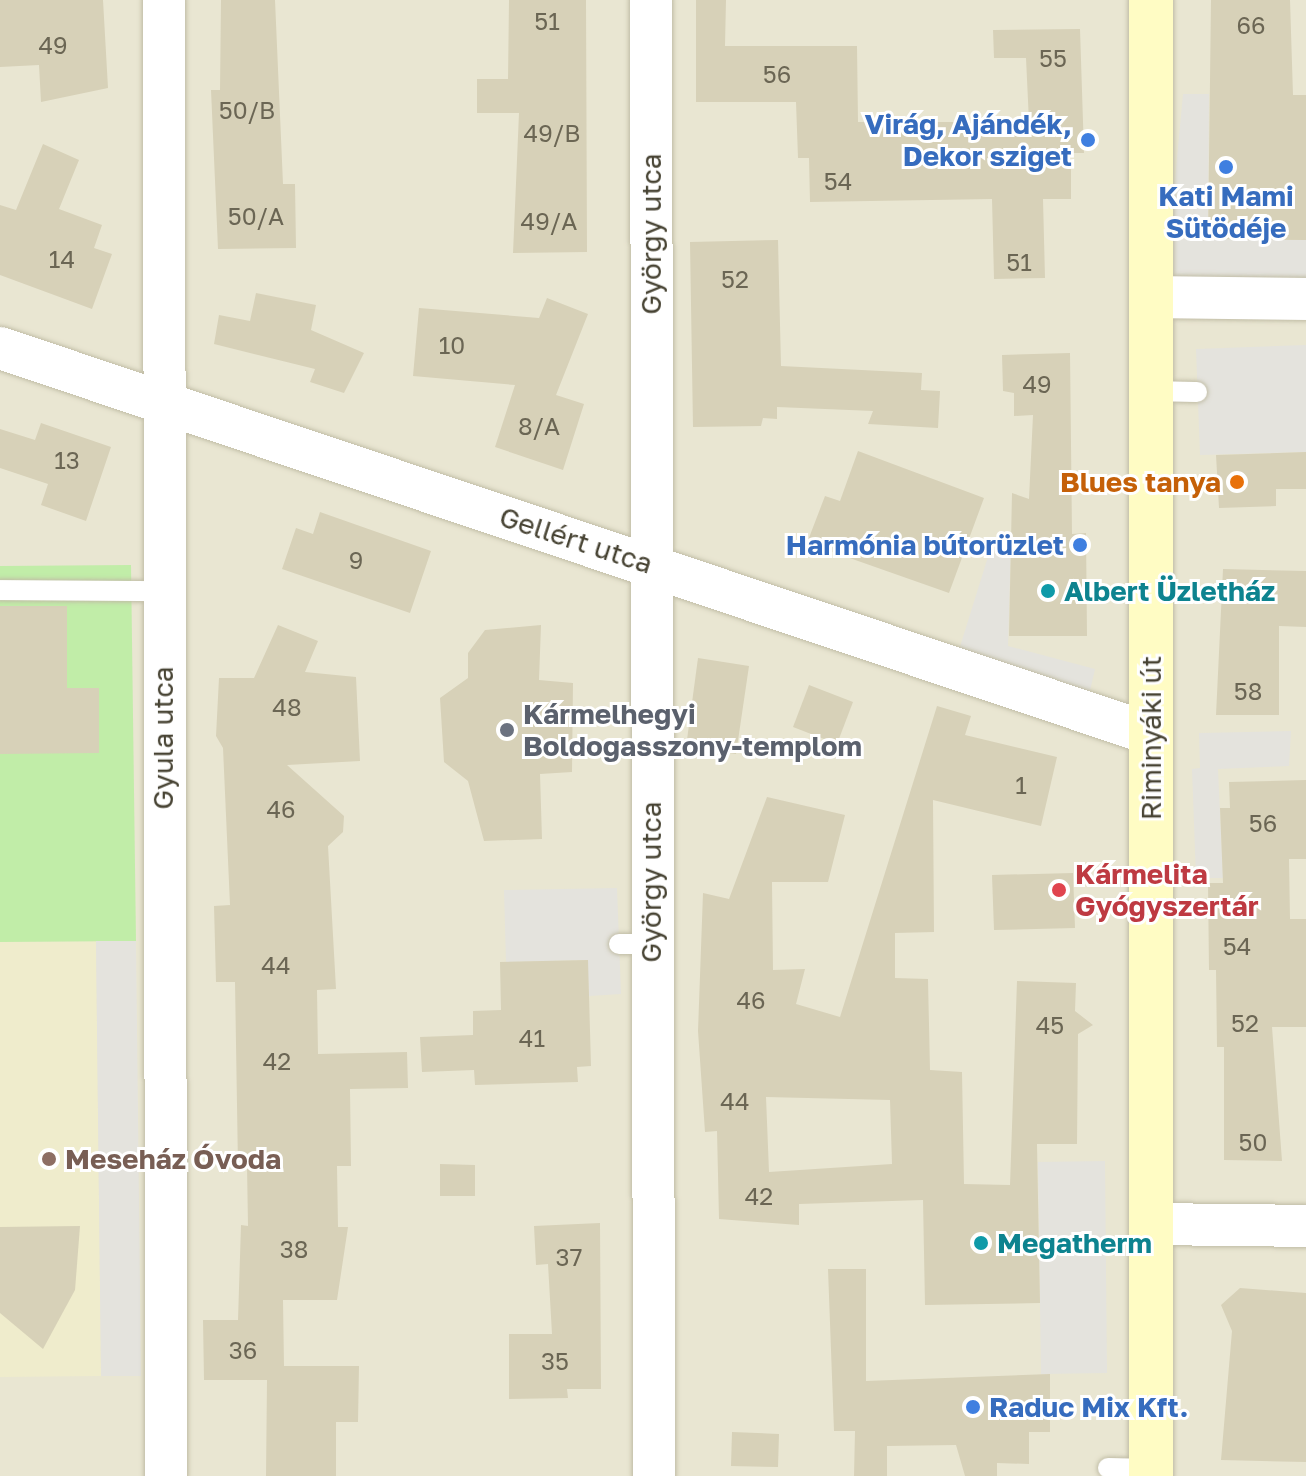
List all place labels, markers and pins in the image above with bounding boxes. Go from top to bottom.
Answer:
place label: Virág, Ajándék, Dekor sziget [865,107,1072,173]
marker: Virág, Ajándék, Dekor sziget [1079,131,1097,149]
marker: Kati Mami Sütödéje [1217,158,1235,176]
place label: Kati Mami Sütödéje [1158,179,1294,245]
place label: Blues tanya [1060,465,1221,499]
marker: Blues tanya [1228,473,1246,491]
place label: Harmónia bútorüzlet [786,528,1064,562]
marker: Harmónia bútorüzlet [1071,536,1089,554]
place label: Albert Üzletház [1064,574,1275,608]
marker: Albert Üzletház [1039,582,1057,600]
place label: Kármelhegyi Boldogasszony-templom [523,697,862,763]
marker: Kármelhegyi Boldogasszony-templom [498,721,516,739]
place label: Kármelita Gyógyszertár [1075,857,1259,923]
marker: Kármelita Gyógyszertár [1050,881,1068,899]
place label: Meseház Óvoda [65,1142,281,1176]
marker: Meseház Óvoda [40,1150,58,1168]
place label: Megatherm [997,1226,1152,1260]
marker: Megatherm [972,1234,990,1252]
place label: Raduc Mix Kft. [989,1390,1189,1424]
marker: Raduc Mix Kft. [964,1398,982,1416]

